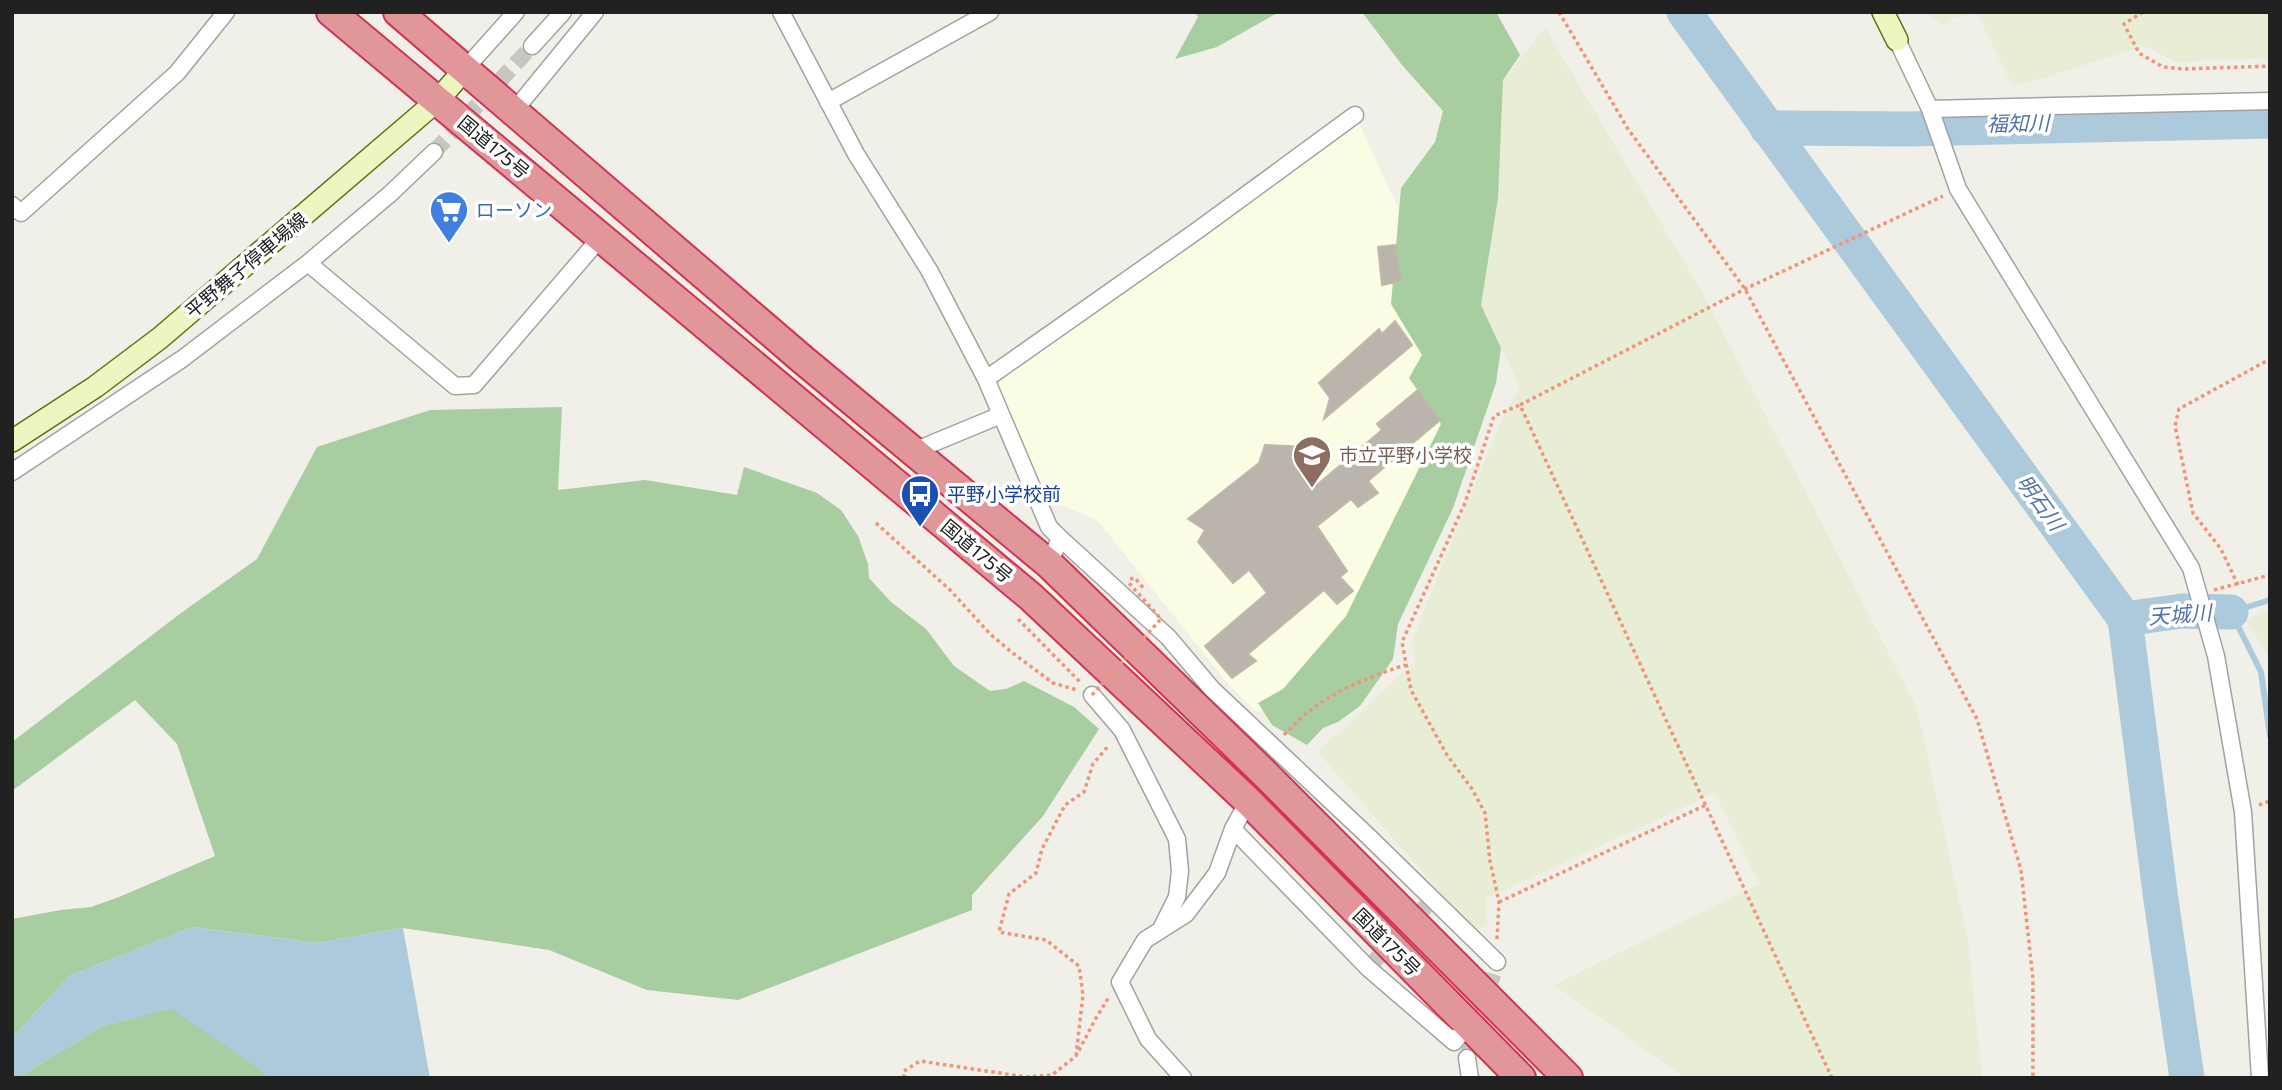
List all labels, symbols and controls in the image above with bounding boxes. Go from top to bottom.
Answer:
water label: 福知川 [1986,109,2052,136]
street label: 国道175号 [454,110,535,183]
supermarket icon: ローソン [428,189,470,244]
place label: ローソン [476,198,552,221]
street label: 平野舞子停車場線 [180,207,311,322]
school or university icon: 市立平野小学校 [1291,434,1333,489]
place label: 市立平野小学校 [1339,443,1472,466]
water label: 明石川 [2013,469,2071,537]
bus stop icon: 平野小学校前 [899,473,941,528]
place label: 平野小学校前 [947,482,1061,505]
street label: 国道175号 [937,514,1018,587]
water label: 天城川 [2148,599,2214,628]
street label: 国道175号 [1349,903,1426,980]

